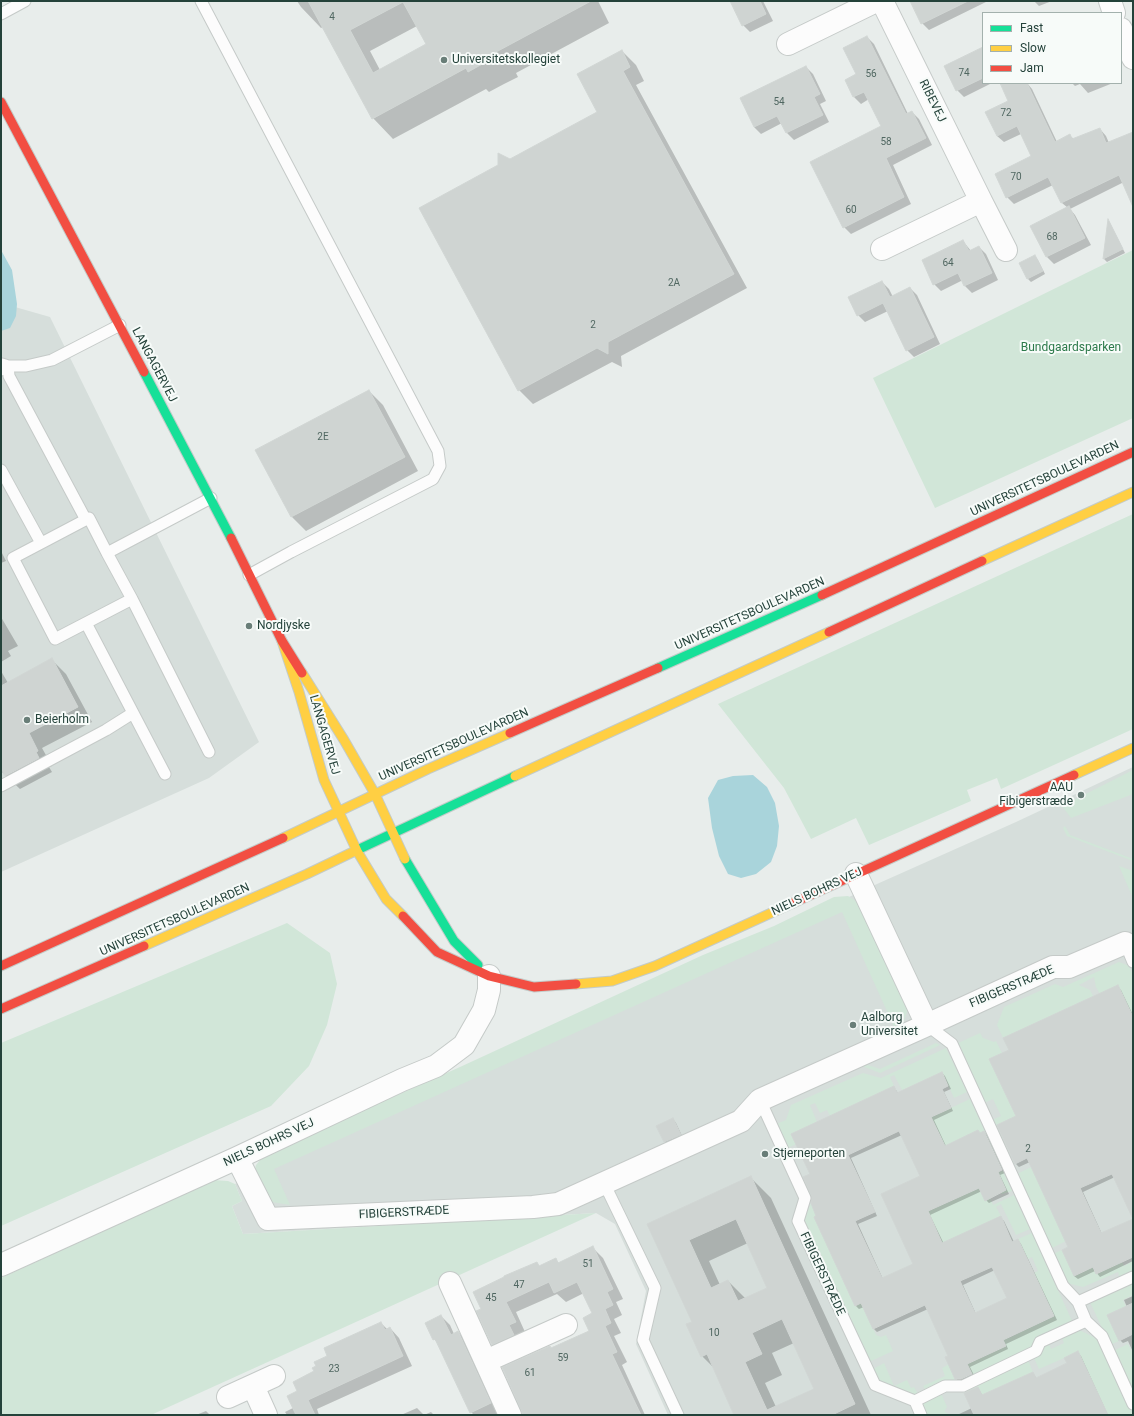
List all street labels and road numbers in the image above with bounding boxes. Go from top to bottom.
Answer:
street label: RIBEVEJ [915,77,949,125]
street label: LANGAGERVEJ [128,325,180,405]
street label: UNIVERSITETSBOULEVARDEN [968,438,1122,520]
street label: UNIVERSITETSBOULEVARDEN [673,574,827,654]
street label: LANGAGERVEJ [306,693,342,777]
street label: UNIVERSITETSBOULEVARDEN [377,705,531,785]
street label: NIELS BOHRS VEJ [770,865,864,919]
street label: UNIVERSITETSBOULEVARDEN [98,880,252,960]
street label: FIBIGERSTRÆDE [967,963,1057,1011]
street label: NIELS BOHRS VEJ [222,1116,316,1170]
street label: FIBIGERSTRÆDE [358,1203,450,1223]
street label: FIBIGERSTRÆDE [796,1230,848,1318]

